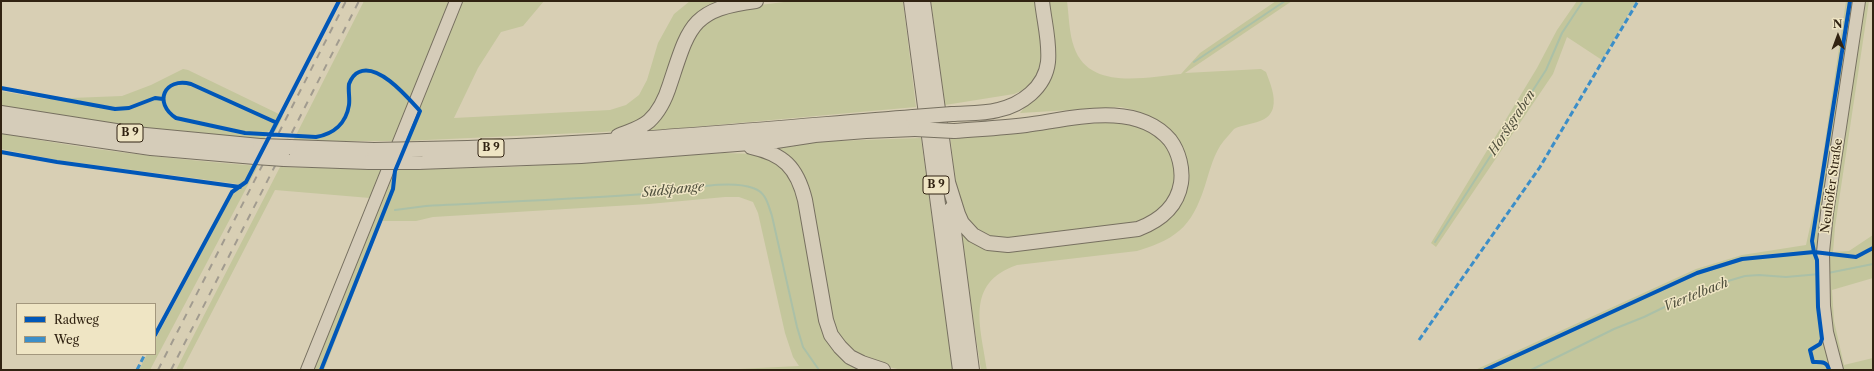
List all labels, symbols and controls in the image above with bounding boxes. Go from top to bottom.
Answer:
north arrow [1818,16,1858,56]
text: N [1833,17,1843,31]
water label: Horstgraben [1485,87,1539,159]
road number: B 9 [117,124,143,142]
street label: Neuhöfer Straße [1818,138,1846,234]
road number: B 9 [478,139,504,157]
road number: B 9 [923,176,949,194]
water label: Südspange [641,179,705,201]
water label: Viertelbach [1661,275,1731,315]
legend [16,303,156,355]
text: Radweg [54,312,99,327]
text: Weg [54,332,79,347]

